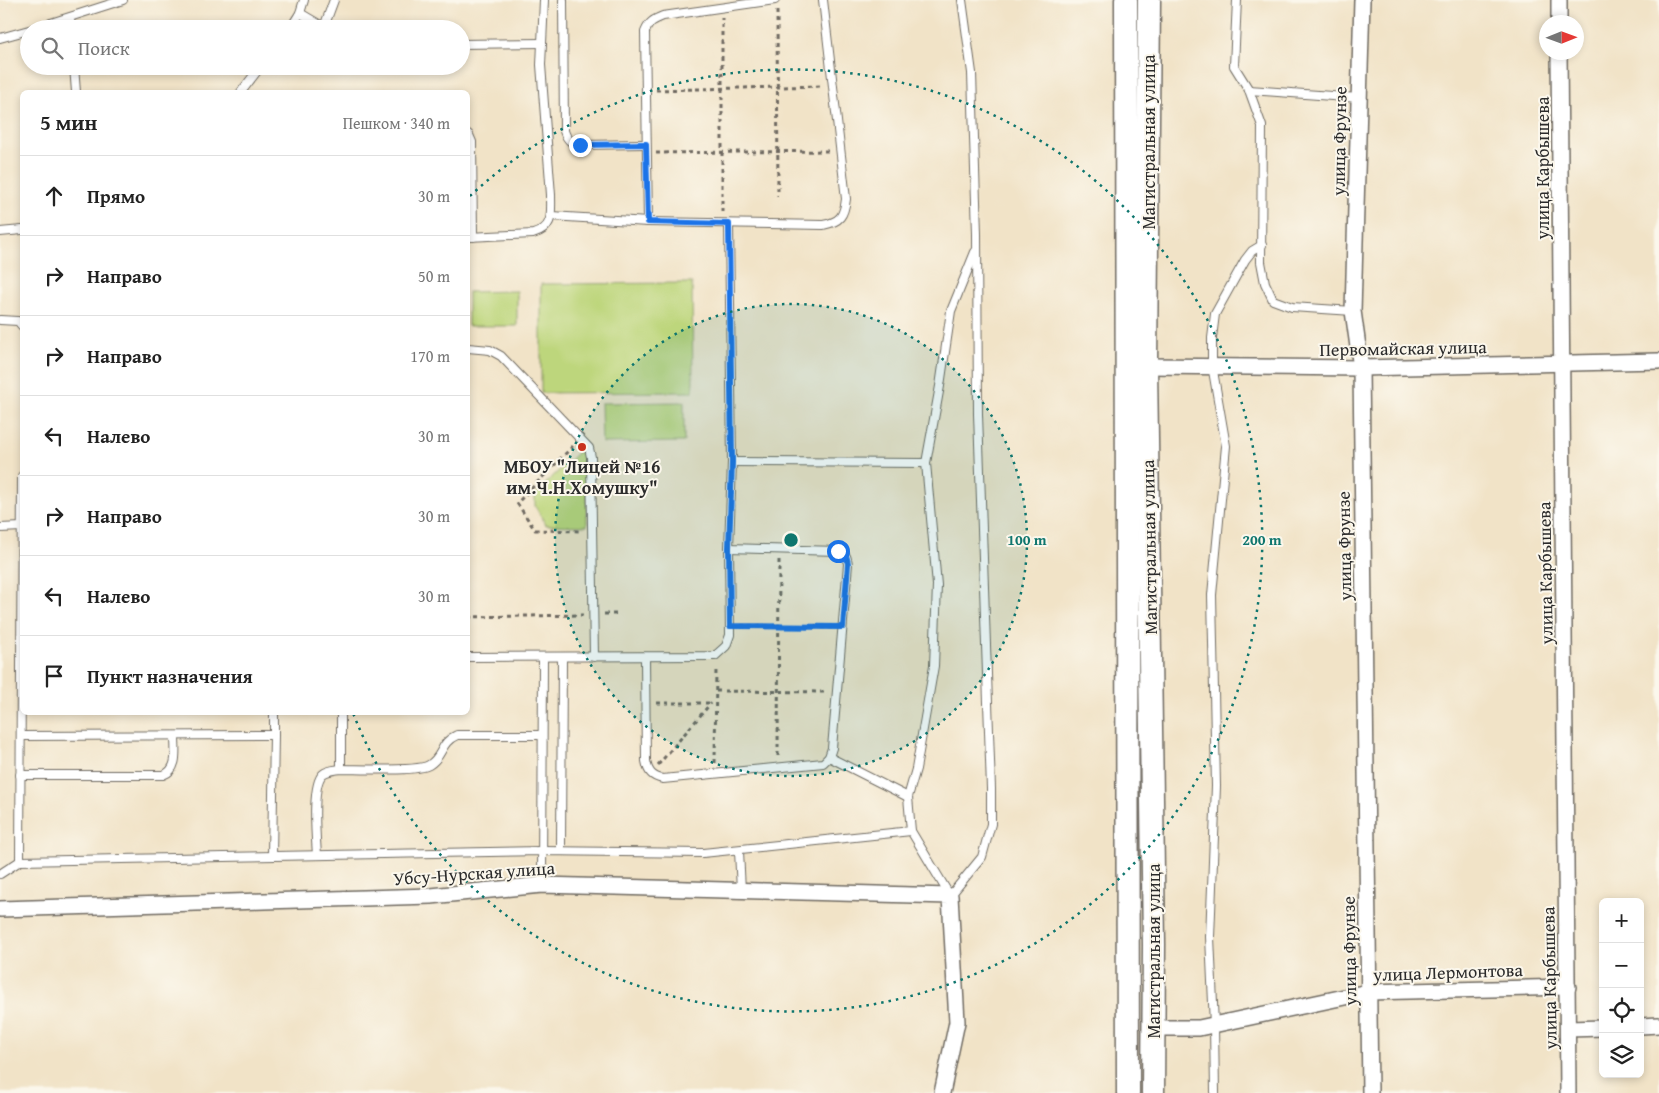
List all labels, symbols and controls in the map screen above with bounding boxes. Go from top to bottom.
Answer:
north arrow [1539,15,1584,60]
search box [20,20,470,75]
icon: search [38,34,66,62]
text: Поиск [78,34,130,62]
street label: Магистральная улица [1135,54,1162,230]
street label: улица Фрунзе [1325,86,1353,197]
street label: улица Карбышева [1529,96,1556,241]
text: 5 мин [40,107,97,138]
text: Пешком · 340 m [343,111,450,135]
route end [569,134,592,157]
icon: ahead [40,182,68,210]
text: Прямо [87,182,145,210]
text: 30 m [418,184,450,208]
icon: right [40,262,68,290]
text: Направо [87,262,162,290]
text: 50 m [418,264,450,288]
street label: Первомайская улица [1319,333,1487,363]
icon: right [40,342,68,370]
text: Направо [87,342,162,370]
text: 170 m [410,344,450,368]
icon: left [40,422,68,450]
text: Налево [87,422,150,450]
text: 30 m [418,424,450,448]
marker: МБОУ "Лицей №16 им.Ч.Н.Хомушку" [576,441,588,453]
place label: МБОУ "Лицей №16 им.Ч.Н.Хомушку" [504,453,660,501]
street label: Магистральная улица [1134,459,1164,635]
street label: улица Фрунзе [1330,491,1358,602]
street label: улица Карбышева [1530,501,1560,646]
icon: right [40,502,68,530]
text: Направо [87,502,162,530]
text: 30 m [418,504,450,528]
text: 100 m [1007,529,1047,550]
text: 200 m [1242,529,1282,550]
centre of rings [782,531,800,549]
route start [827,540,850,563]
icon: left [40,582,68,610]
text: Налево [87,582,150,610]
text: 30 m [418,584,450,608]
icon: arrive [40,662,68,690]
text: Пункт назначения [87,662,253,690]
street label: Убсу-Нурская улица [392,854,556,892]
street label: Магистральная улица [1140,863,1167,1039]
street label: улица Фрунзе [1335,896,1363,1007]
map controls [1599,898,1644,1078]
button: + [1599,898,1644,943]
street label: улица Карбышева [1534,906,1564,1051]
button: − [1599,943,1644,988]
street label: улица Лермонтова [1372,956,1524,988]
button: locate [1599,988,1644,1033]
button: layers [1599,1033,1644,1078]

